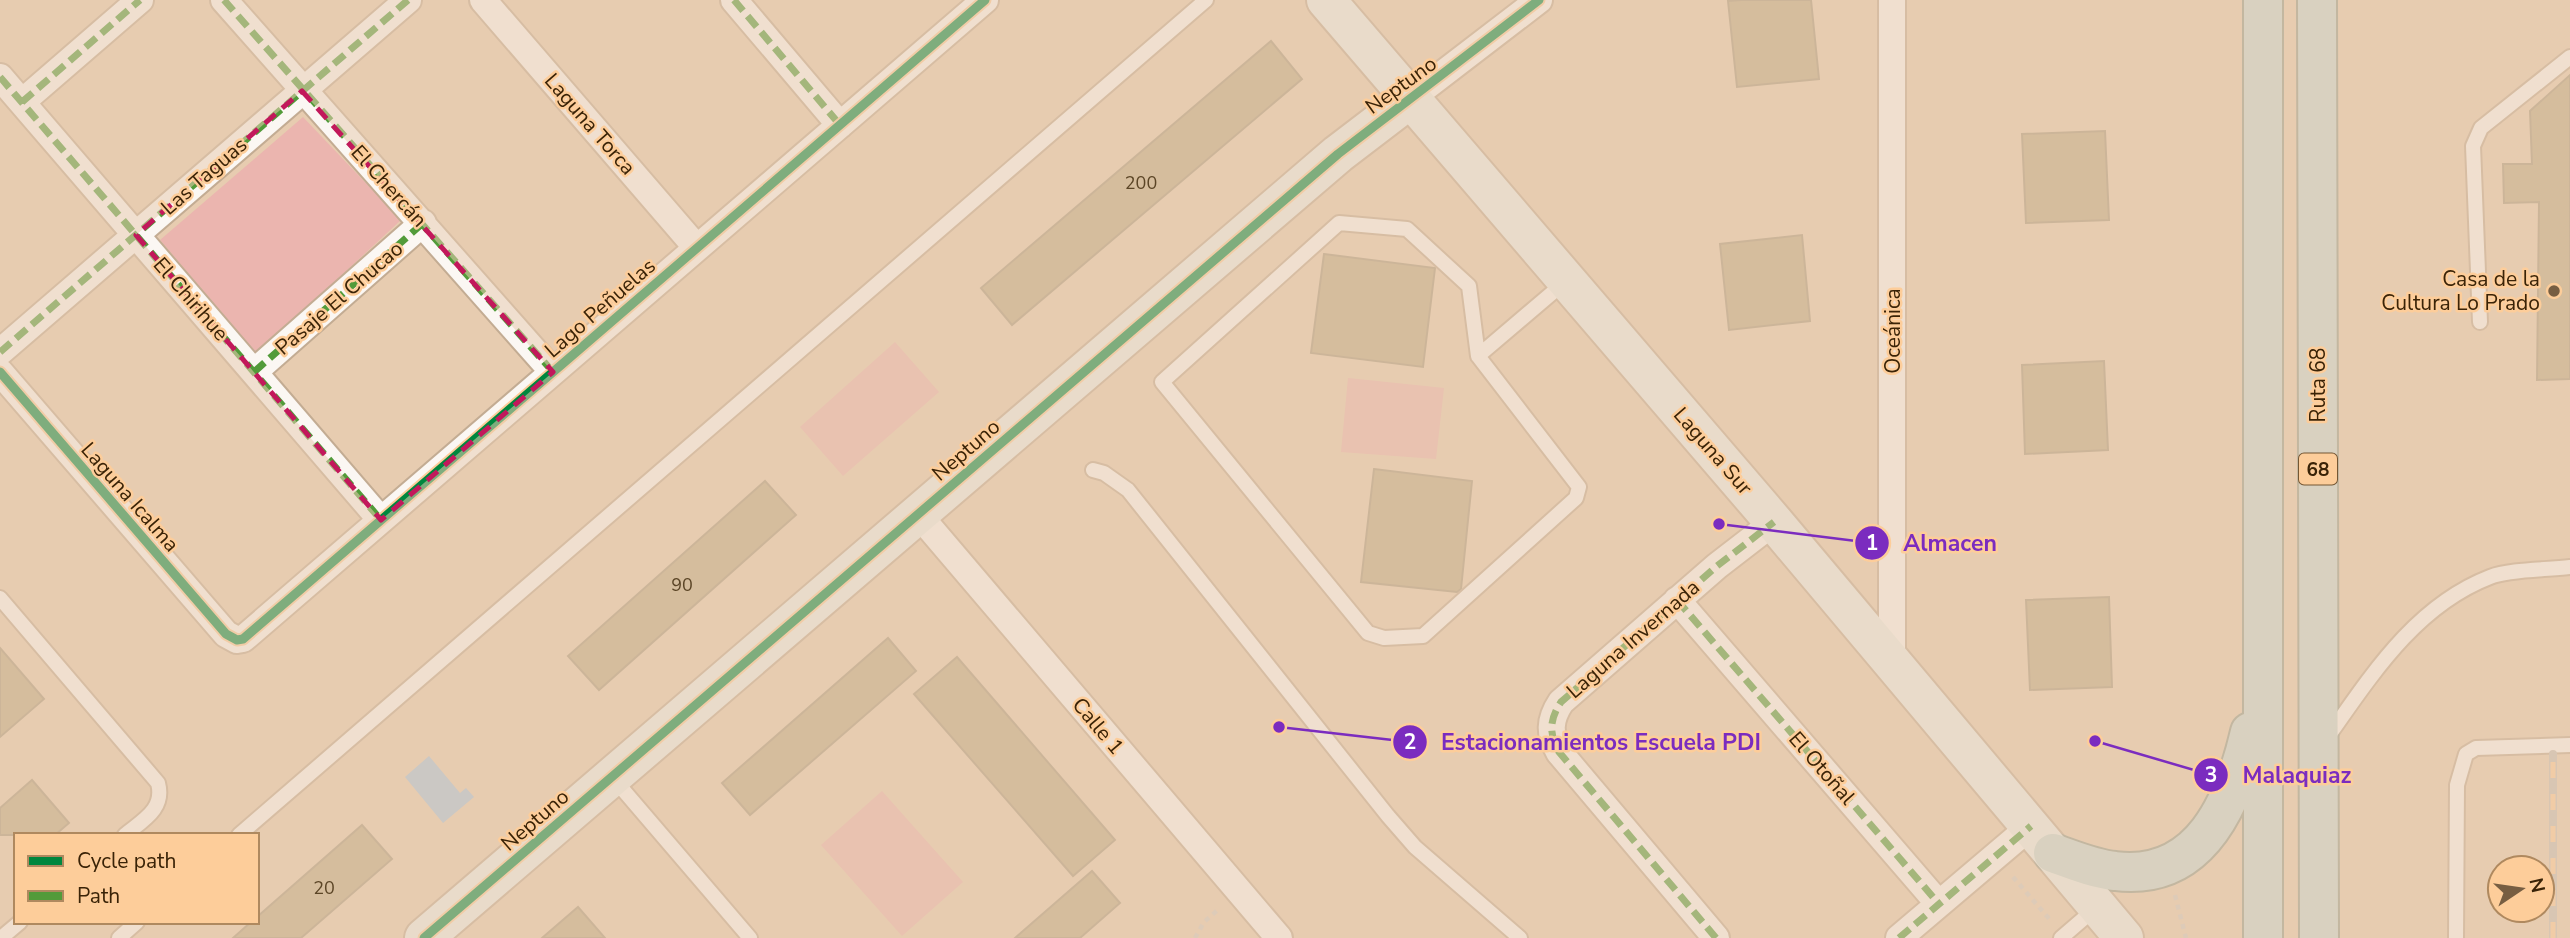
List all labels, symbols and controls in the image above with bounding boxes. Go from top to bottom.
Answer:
street label: Neptuno [1360,50,1442,120]
street label: Laguna Torca [538,67,642,181]
street label: Las Taguas [155,131,253,221]
street label: El Chercán [345,139,433,233]
house number: 200 [1125,171,1157,195]
street label: Pasaje El Chucao [269,235,409,361]
street label: El Chirihue [147,251,235,347]
street label: Lago Peñuelas [539,252,661,364]
place label: Casa de la Cultura Lo Prado [2381,265,2540,317]
marker: Casa de la Cultura Lo Prado [2546,283,2562,299]
street label: Oceánica [1879,288,1907,374]
street label: Ruta 68 [2304,348,2332,422]
street label: Laguna Sur [1667,401,1759,501]
street label: Neptuno [926,413,1006,487]
street label: Laguna Icalma [75,436,185,558]
road number: 68 [2299,454,2337,484]
callout: Almacen [1854,521,2011,565]
text: Almacen [1903,528,1997,559]
text: 1 [1866,529,1878,557]
house number: 90 [671,573,693,597]
street label: Laguna Invernada [1560,573,1706,705]
street label: Calle 1 [1066,692,1130,760]
callout: Estacionamientos Escuela PDI [1392,720,1776,764]
street label: El Otoñal [1783,726,1862,811]
text: Estacionamientos Escuela PDI [1441,727,1761,758]
text: 2 [1404,728,1416,756]
callout: Malaquiaz [2193,753,2365,797]
text: Malaquiaz [2243,760,2352,791]
text: 3 [2205,761,2217,789]
street label: Neptuno [495,783,575,857]
legend [14,833,259,924]
text: Cycle path [77,847,176,875]
north arrow [2486,854,2556,924]
house number: 20 [313,876,335,900]
text: N [2522,876,2551,895]
text: Path [77,882,120,910]

